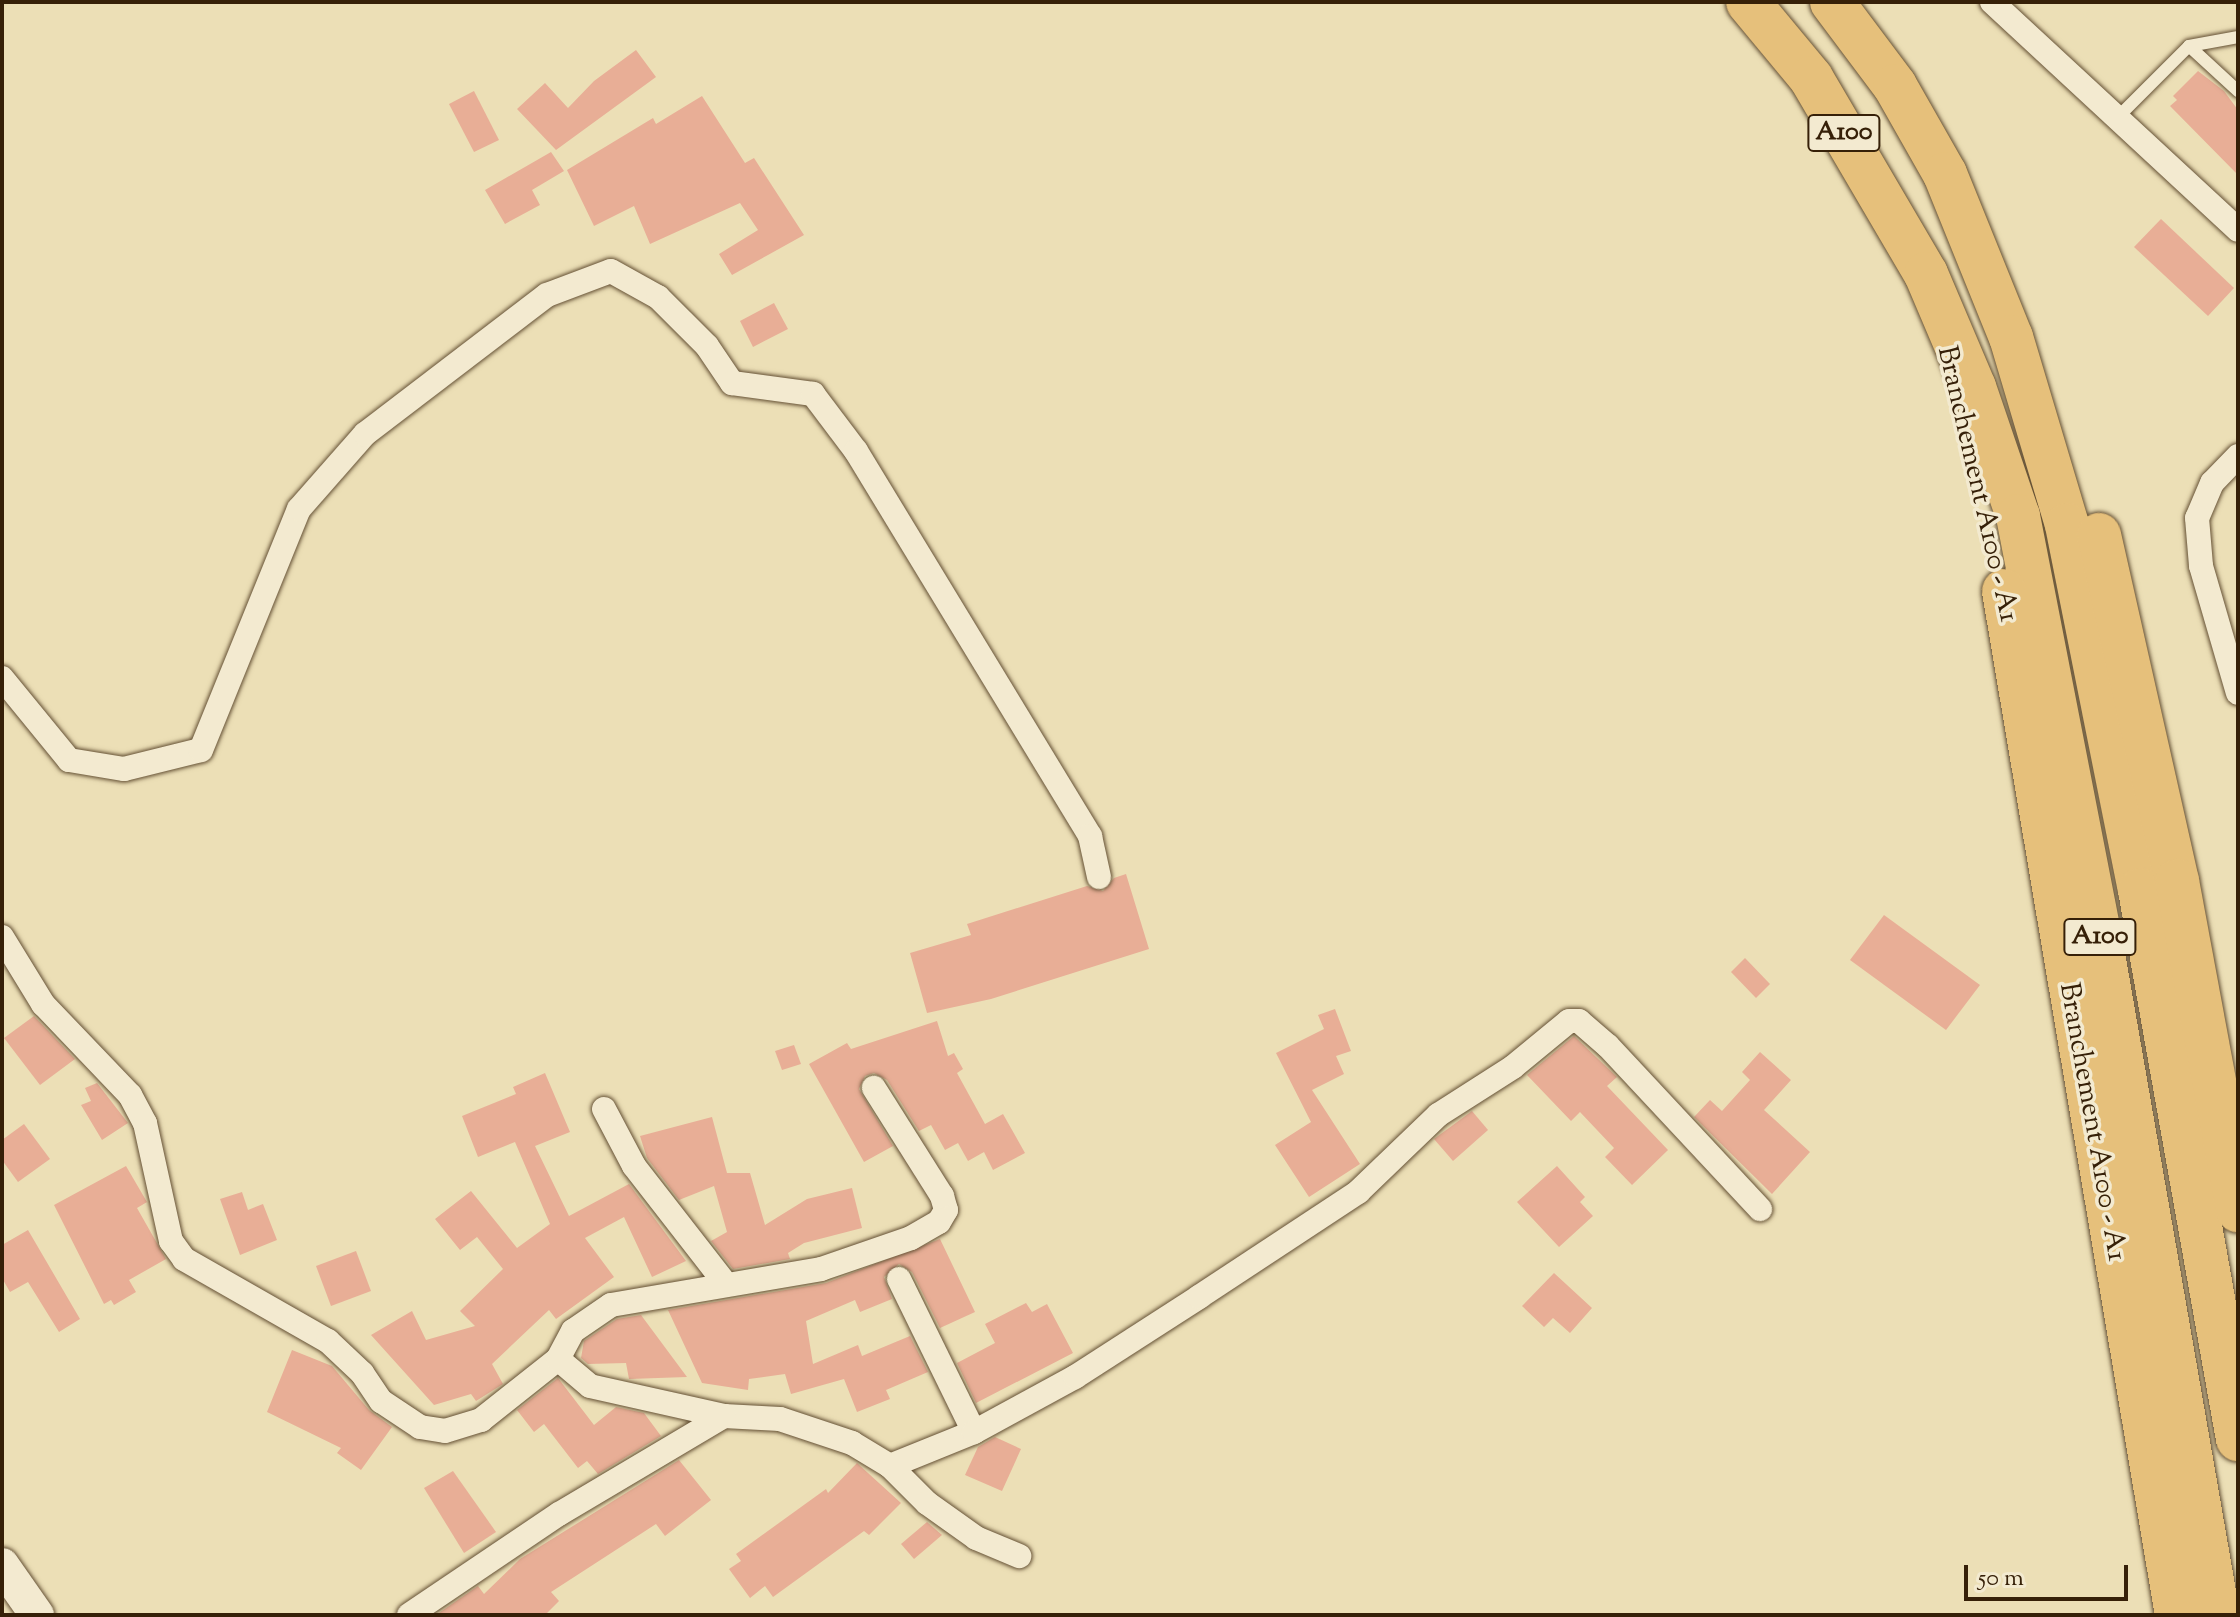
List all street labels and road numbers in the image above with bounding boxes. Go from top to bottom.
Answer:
road number: A100 [1806,111,1882,155]
street label: Branchement A100 - A1 [1929,343,2025,625]
road number: A100 [2062,915,2138,959]
street label: Branchement A100 - A1 [2051,980,2133,1264]

